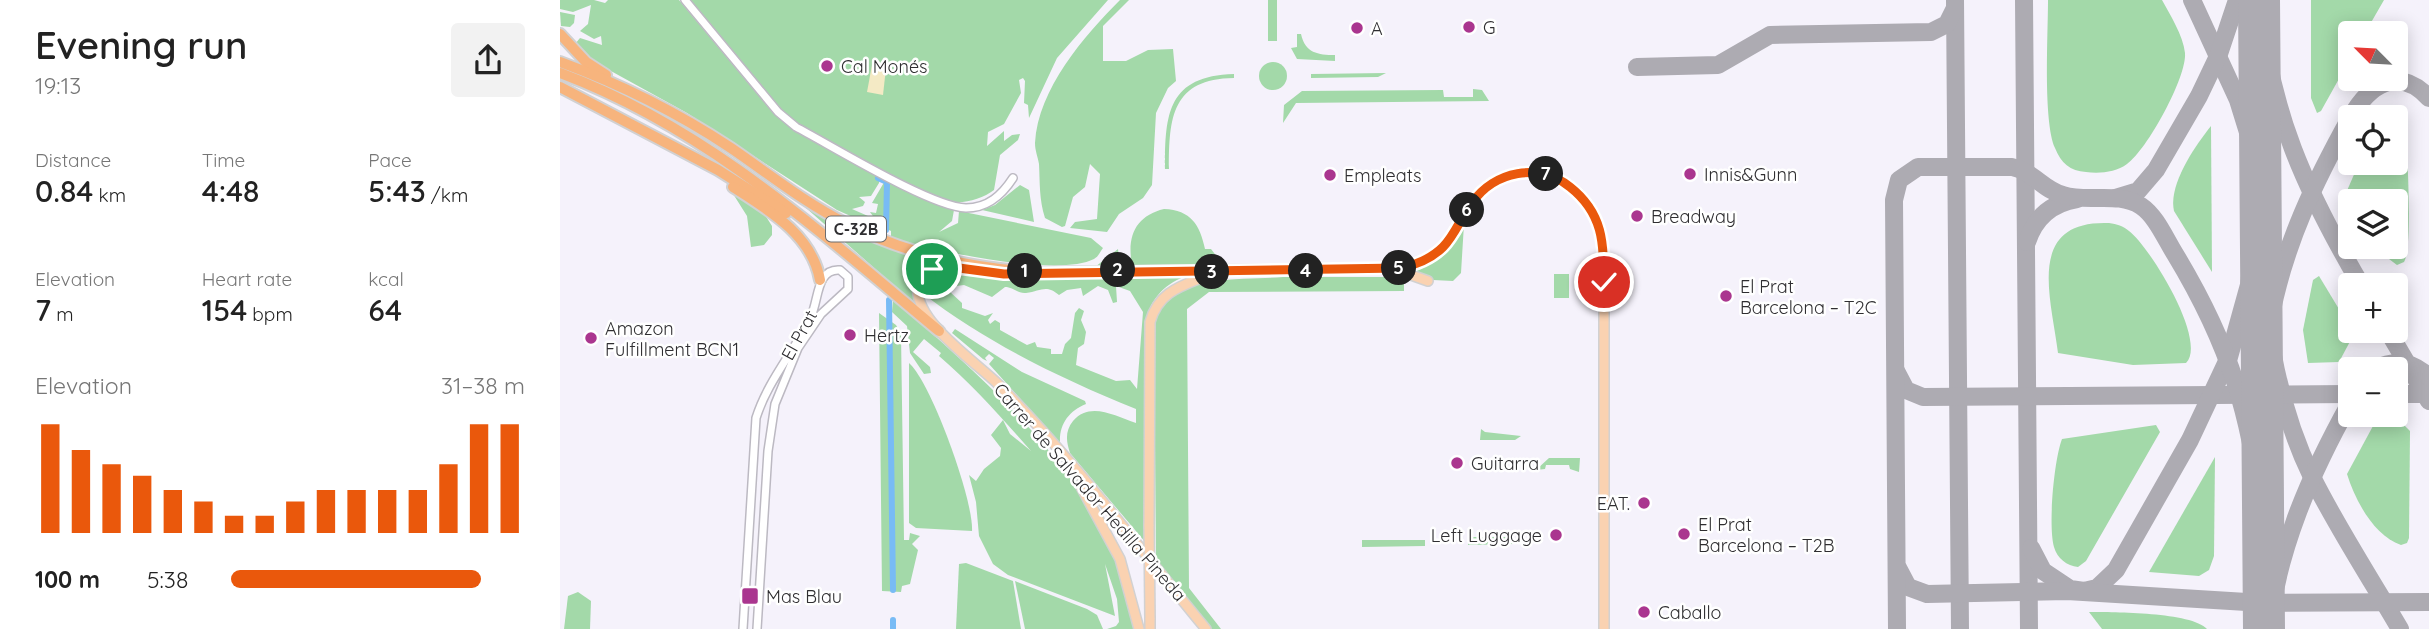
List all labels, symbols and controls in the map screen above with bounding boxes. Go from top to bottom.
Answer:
place label: G [1483,16,1496,39]
place label: A [1371,17,1383,40]
marker: G [1461,19,1477,35]
marker: A [1349,20,1365,36]
text: Evening run [35,21,248,69]
north arrow [2338,21,2408,91]
map controls [2338,21,2408,427]
button: share [451,23,525,97]
place label: Cal Monés [841,55,928,78]
marker: Cal Monés [819,58,835,74]
text: 19:13 [35,71,81,100]
button: locate [2338,105,2408,175]
text: Distance [35,148,111,172]
text: Time [202,148,245,172]
text: Pace [368,148,412,172]
pin: 7 [1528,156,1564,192]
text: 7 [1540,161,1551,185]
place label: Innis&Gunn [1704,163,1797,186]
place label: Empleats [1344,164,1422,187]
marker: Innis&Gunn [1682,166,1698,182]
marker: Empleats [1322,167,1338,183]
text: 0.84 [35,172,93,210]
text: 4:48 [202,172,259,210]
text: 5:43 [368,172,426,210]
text: km [93,183,126,207]
text: /km [426,183,468,207]
button: layers [2338,189,2408,259]
pin: 6 [1450,192,1485,228]
text: 6 [1461,197,1472,221]
place label: Breadway [1651,205,1736,228]
marker: Breadway [1629,208,1645,224]
road number: C-32B [826,216,886,242]
pin [902,239,962,299]
icon: arrive [913,250,951,288]
pin: 5 [1382,250,1416,286]
pin: 2 [1100,252,1136,288]
pin [1574,252,1634,312]
pin: 1 [1008,254,1042,288]
pin: 3 [1194,254,1230,290]
pin: 4 [1288,254,1324,288]
text: 5 [1393,255,1404,279]
text: 2 [1112,257,1123,281]
text: 1 [1021,258,1028,282]
text: 4 [1300,258,1311,282]
text: 3 [1206,259,1217,283]
icon: check [1585,263,1623,301]
text: Elevation [35,267,115,291]
text: Heart rate [202,267,292,291]
text: kcal [368,267,404,291]
button: + [2338,273,2408,343]
place label: El Prat Barcelona – T2C [1740,275,1877,319]
marker: El Prat Barcelona – T2C [1718,288,1734,304]
text: 7 [35,291,51,329]
text: 154 [202,291,247,329]
text: 64 [368,291,402,329]
text: m [51,302,74,326]
text: bpm [247,302,293,326]
street label: El Prat [776,306,822,364]
place label: Amazon Fulfillment BCN1 [605,317,739,361]
place label: Hertz [864,324,909,347]
marker: Hertz [842,327,858,343]
marker: Amazon Fulfillment BCN1 [583,330,599,346]
button: − [2338,357,2408,427]
text: Elevation [35,371,132,400]
text: 31–38 m [441,371,525,400]
street label: Carrer de Salvador Hedilla Pineda [989,378,1191,606]
place label: Guitarra [1471,452,1539,475]
marker: Guitarra [1449,455,1465,471]
place label: EAT. [1597,492,1630,515]
marker: EAT. [1636,495,1652,511]
place label: El Prat Barcelona – T2B [1698,513,1834,557]
place label: Left Luggage [1431,524,1542,547]
marker: El Prat Barcelona – T2B [1676,526,1692,542]
marker: Left Luggage [1548,527,1564,543]
text: 100 m [35,565,100,594]
text: 5:38 [147,565,188,594]
place label: Mas Blau [766,585,842,608]
marker: Mas Blau [740,586,760,606]
place label: Caballo [1658,601,1721,624]
marker: Caballo [1636,604,1652,620]

